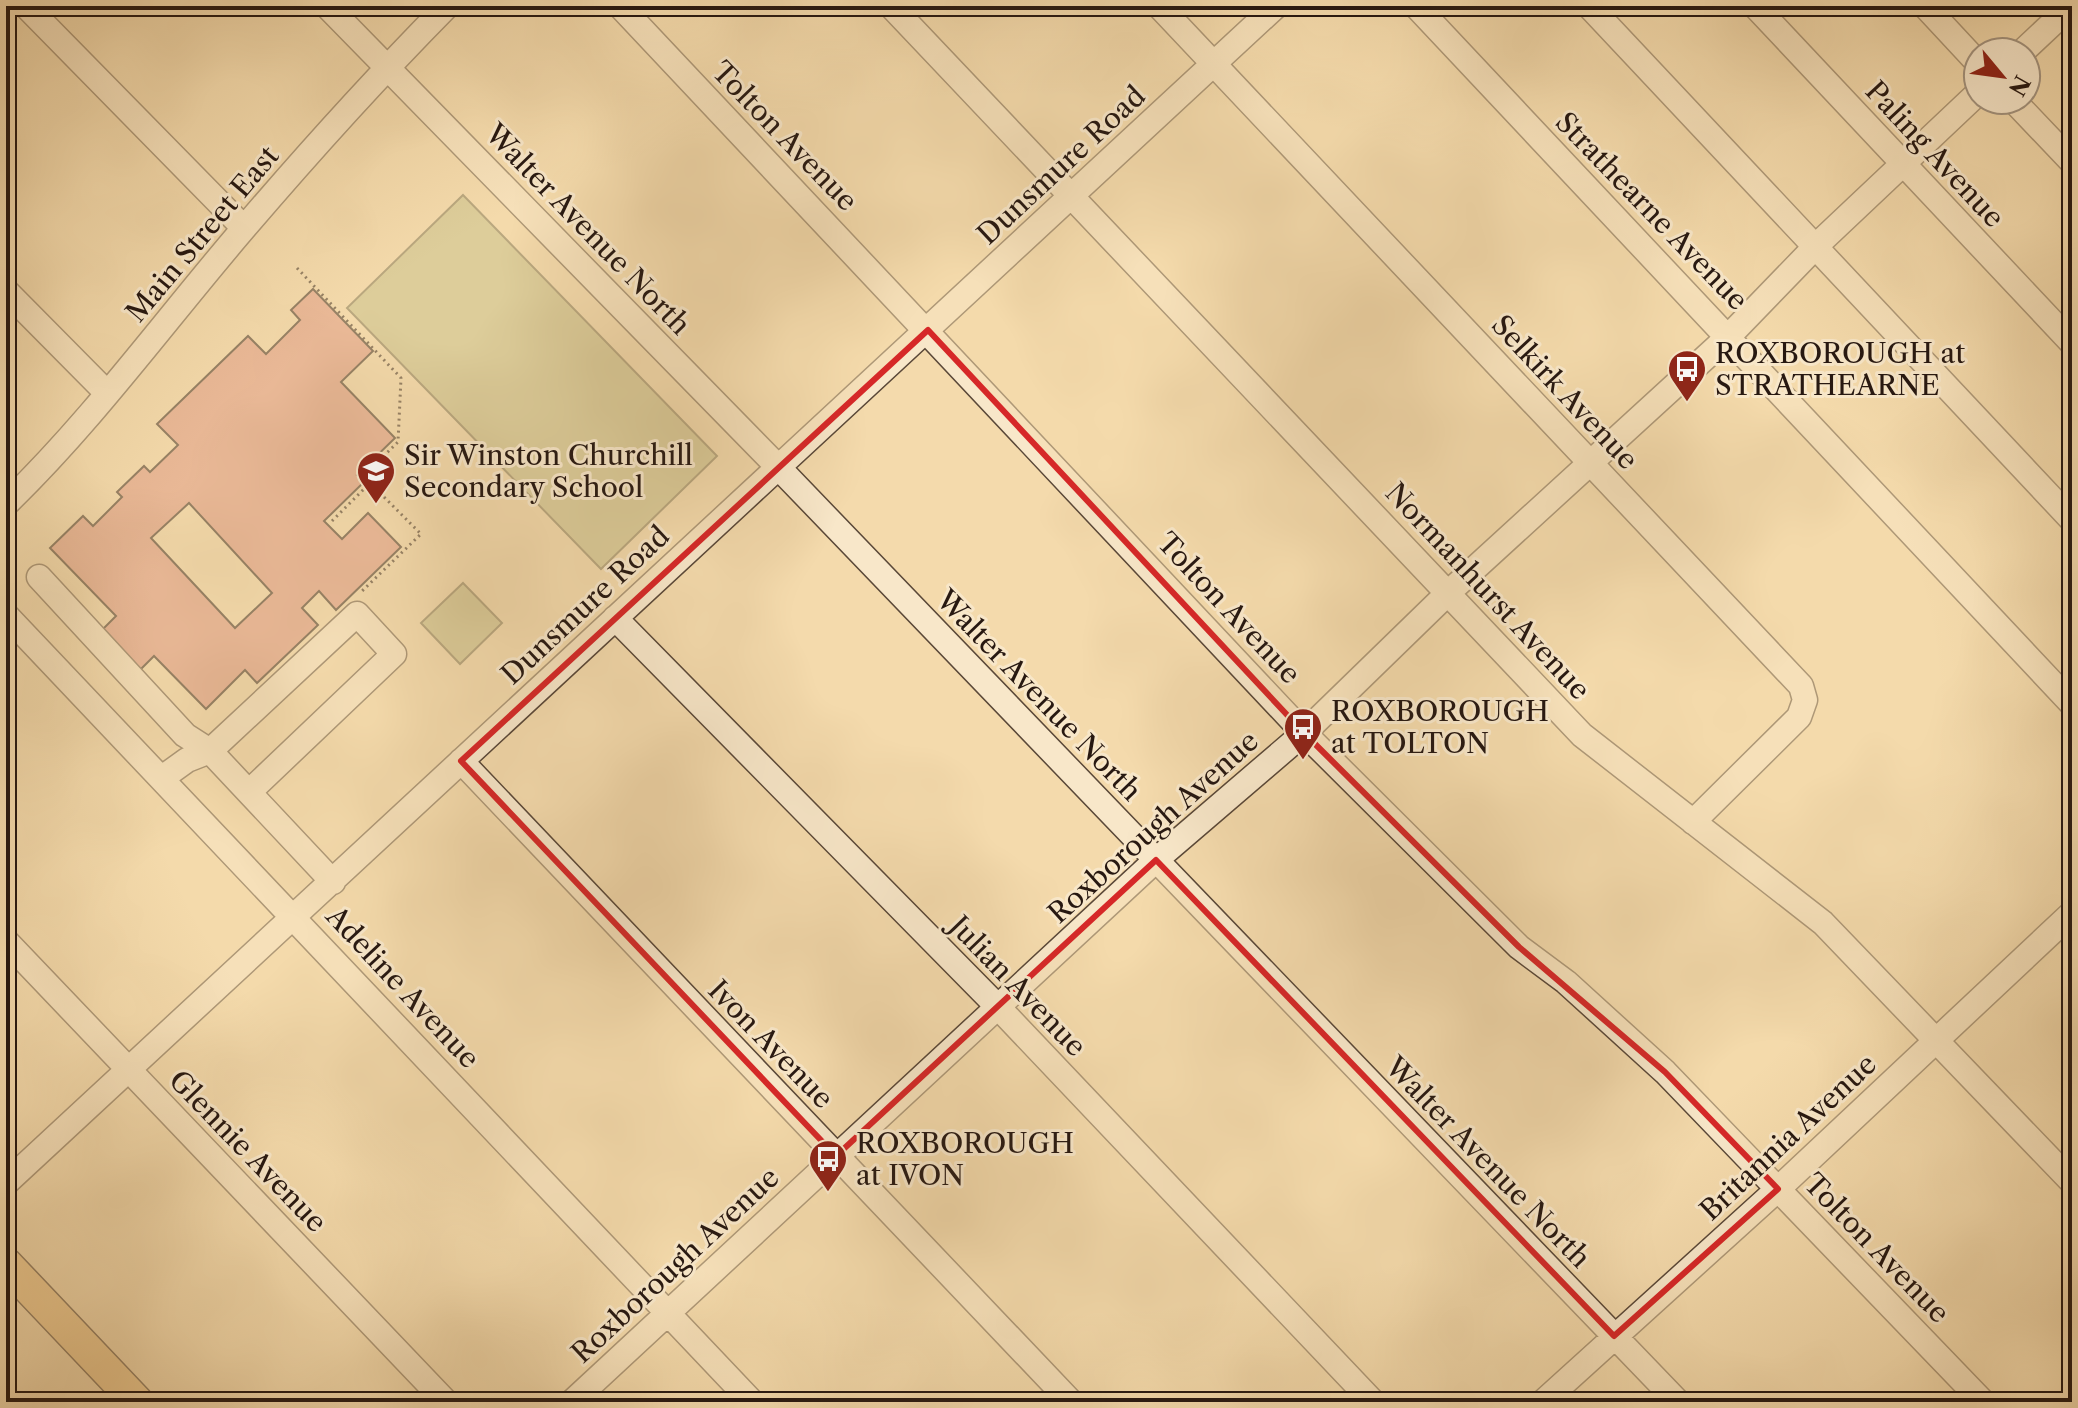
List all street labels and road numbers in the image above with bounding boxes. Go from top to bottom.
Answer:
street label: Tolton Avenue [705,54,865,218]
street label: Paling Avenue [1859,74,2011,234]
street label: Dunsmure Road [970,79,1152,251]
street label: Strathearne Avenue [1549,105,1755,317]
street label: Walter Avenue North [478,116,698,342]
street label: Main Street East [119,139,286,329]
street label: Selkirk Avenue [1485,308,1645,476]
street label: Normanhurst Avenue [1379,476,1597,706]
street label: Dunsmure Road [494,519,676,691]
street label: Tolton Avenue [1150,525,1308,691]
street label: Walter Avenue North [929,582,1149,808]
street label: Roxborough Avenue [1041,724,1265,930]
street label: Adeline Avenue [319,898,487,1075]
street label: Julian Avenue [940,906,1093,1063]
street label: Ivon Avenue [702,973,840,1115]
street label: Britannia Avenue [1693,1047,1883,1227]
street label: Walter Avenue North [1378,1049,1598,1275]
street label: Glennie Avenue [162,1063,334,1239]
street label: Roxborough Avenue [564,1160,786,1370]
street label: Tolton Avenue [1797,1166,1957,1330]

